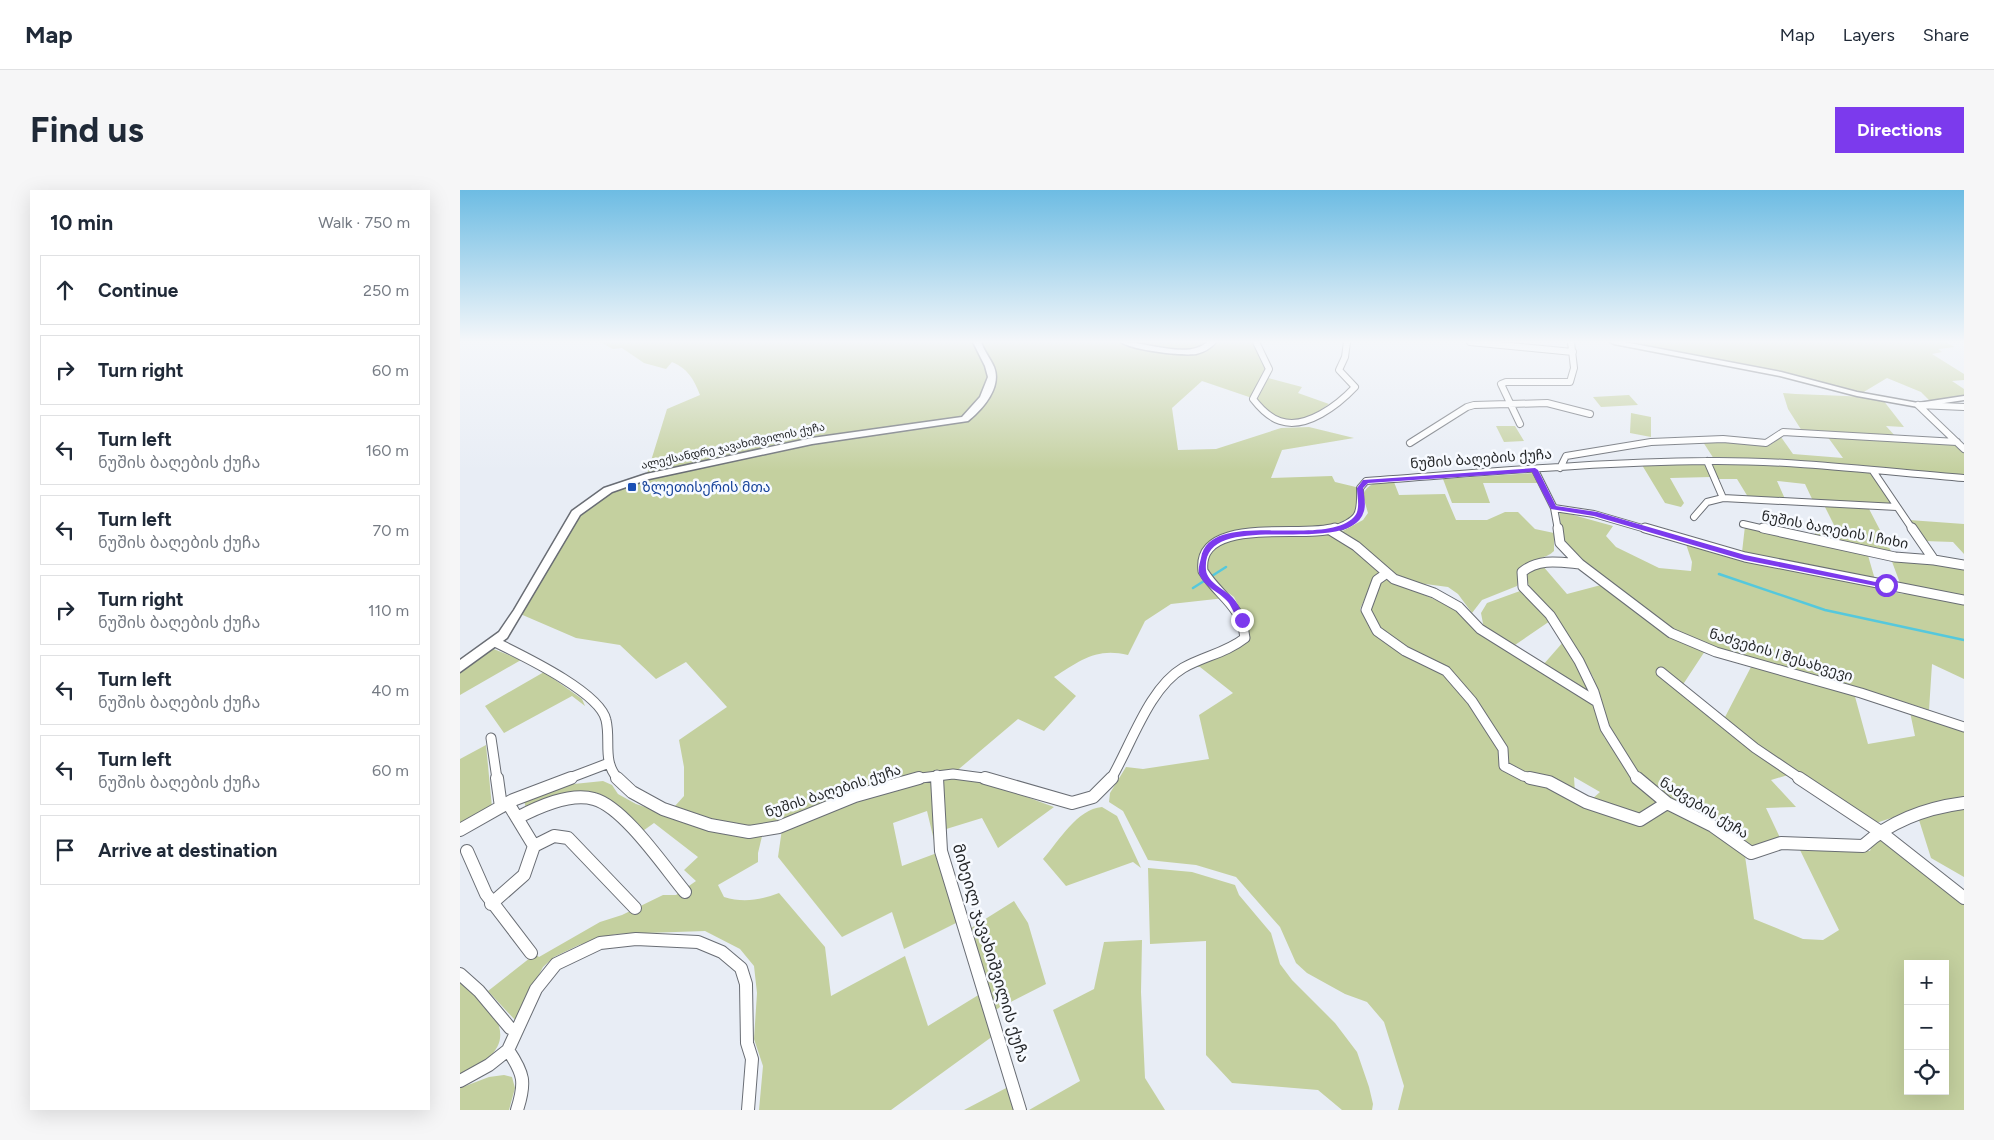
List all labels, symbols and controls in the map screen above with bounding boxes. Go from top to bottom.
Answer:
text: Map [25,20,73,49]
text: Map [1780,24,1815,46]
text: Layers [1843,24,1895,46]
text: Share [1923,24,1969,46]
button: Directions [1835,107,1964,153]
text: Find us [30,109,144,151]
text: 10 min [50,210,113,235]
text: Walk · 750 m [318,213,410,232]
icon: ahead [51,276,79,304]
text: Continue [98,279,178,302]
text: 250 m [363,281,409,300]
icon: right [51,356,79,384]
text: Turn right [98,359,184,382]
text: 60 m [372,361,409,380]
street label: ალექსანდრე ჯავახიშვილის ქუჩა [640,420,826,472]
text: Turn left [98,428,172,451]
icon: left [51,436,79,464]
text: 160 m [366,441,409,460]
street label: ნუშის ბაღების ქუჩა [1410,446,1552,472]
text: ნუშის ბაღების ქუჩა [98,453,260,472]
place label: ზლეთისერის მთა [642,479,770,496]
marker: ზლეთისერის მთა [626,481,638,493]
street label: ნუშის ბაღების I ჩიხი [1760,507,1910,553]
text: Turn left [98,508,172,531]
icon: left [51,516,79,544]
text: 70 m [373,521,409,540]
text: ნუშის ბაღების ქუჩა [98,533,260,552]
route start [1875,574,1898,597]
text: Turn right [98,588,184,611]
icon: right [51,596,79,624]
text: 110 m [368,601,409,620]
route end [1231,609,1254,632]
text: ნუშის ბაღების ქუჩა [98,613,260,632]
street label: ნაძვების I შესახვევი [1707,625,1855,685]
text: Turn left [98,668,172,691]
icon: left [51,676,79,704]
text: 40 m [371,681,409,700]
text: ნუშის ბაღების ქუჩა [98,693,260,712]
text: Turn left [98,748,172,771]
icon: left [51,756,79,784]
text: 60 m [372,761,409,780]
street label: ნუშის ბაღების ქუჩა [763,761,903,821]
text: ნუშის ბაღების ქუჩა [98,773,260,792]
street label: ნაძვების ქუჩა [1656,774,1752,842]
icon: arrive [51,836,79,864]
text: Arrive at destination [98,839,277,862]
street label: მიხეილ ჯავახიშვილის ქუჩა [948,841,1033,1065]
map controls [1904,960,1949,1095]
button: + [1904,960,1949,1005]
button: − [1904,1005,1949,1050]
button: locate [1904,1050,1949,1095]

